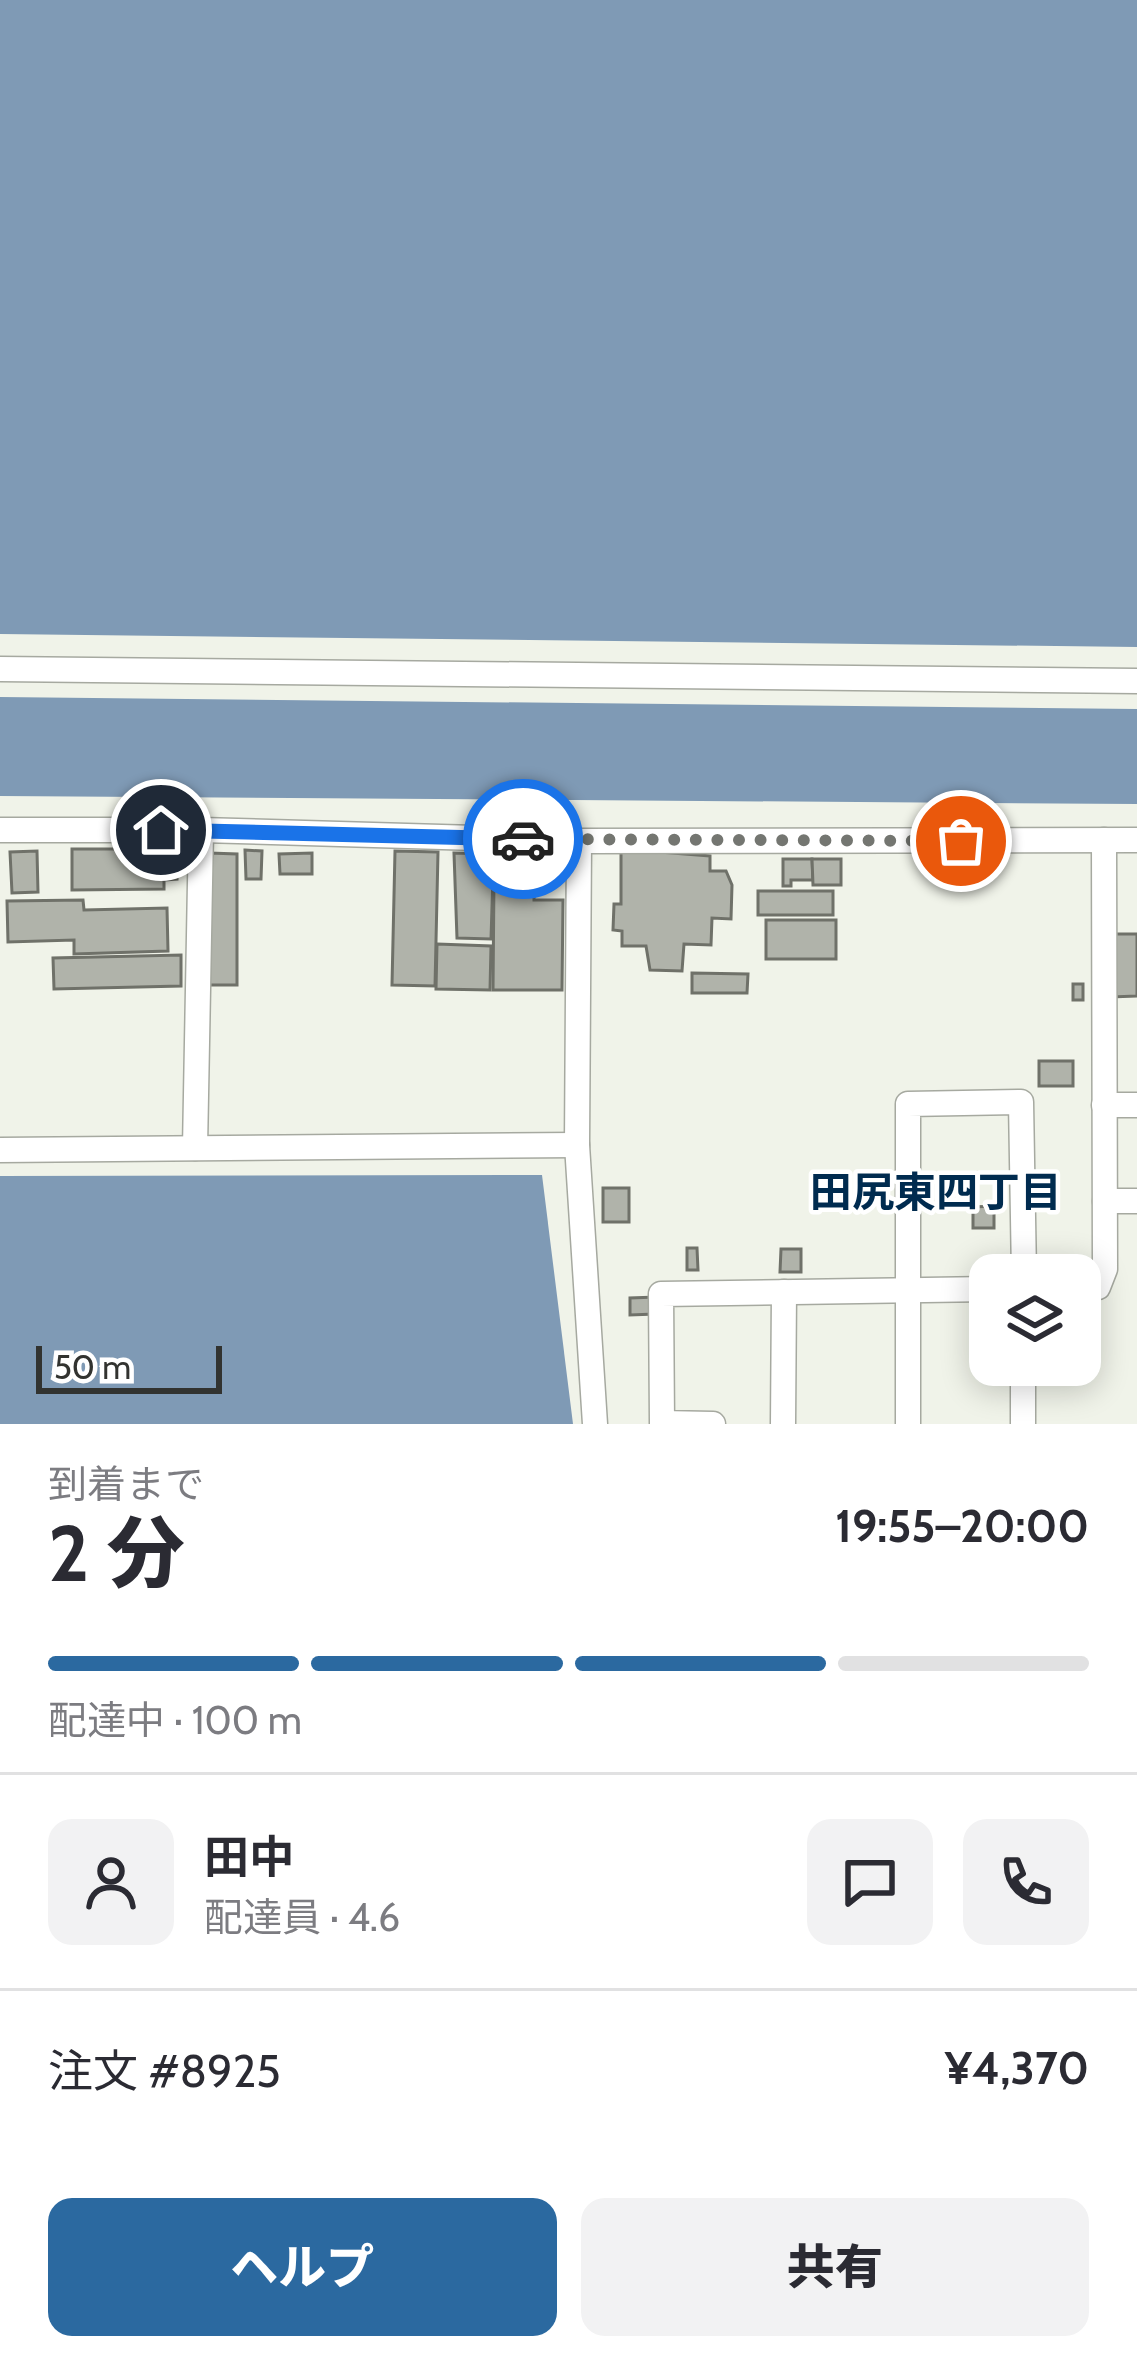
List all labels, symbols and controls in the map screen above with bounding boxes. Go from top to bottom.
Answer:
pin [110,779,212,881]
courier [463,779,583,899]
pin [910,790,1012,892]
icon: home [128,797,194,863]
icon: car [490,806,556,872]
icon: bag [928,808,994,874]
district label: 田尻東四丁目 [810,1166,1062,1218]
map controls [969,1254,1101,1386]
button: layers [969,1254,1101,1386]
scale bar [36,1340,222,1393]
text: 50 m [54,1347,131,1387]
text: 到着まで [48,1460,204,1508]
text: 19:55–20:00 [835,1499,1089,1553]
text: 2 分 [48,1506,185,1601]
text: 配達中 · 100 m [48,1696,302,1744]
button: person [48,1819,174,1945]
button: chat [807,1819,933,1945]
button: phone [963,1819,1089,1945]
text: 田中 [204,1830,294,1884]
text: 配達員 · 4.6 [204,1893,400,1941]
text: ¥4,370 [945,2041,1089,2095]
text: 注文 #8925 [48,2044,281,2098]
button: ヘルプ [48,2198,557,2336]
button: 共有 [581,2198,1089,2336]

